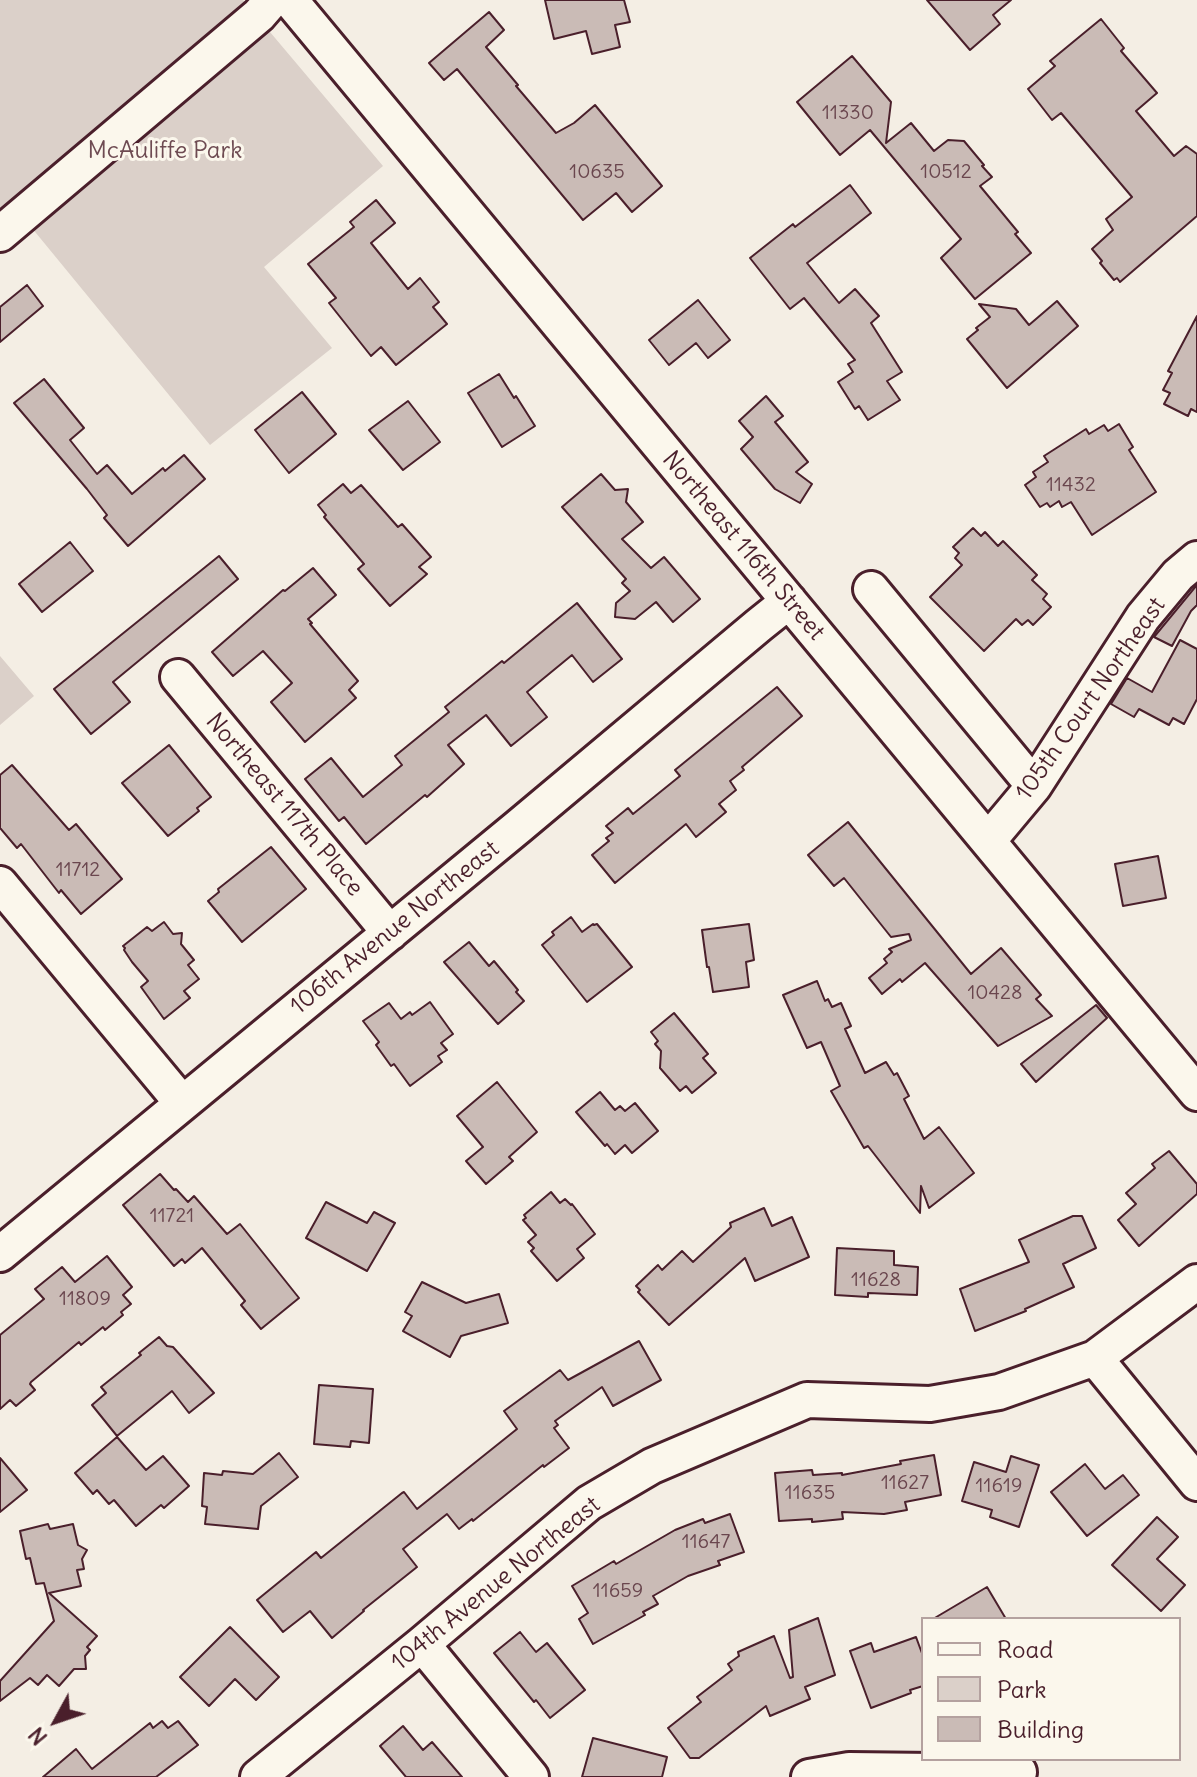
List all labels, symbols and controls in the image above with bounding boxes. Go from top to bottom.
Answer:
house number: 11330 [822,101,874,125]
park label: McAuliffe Park [88,137,242,165]
house number: 10635 [569,160,625,184]
house number: 10512 [920,160,972,184]
street label: Northeast 116th Street [656,446,830,646]
house number: 11432 [1046,473,1096,497]
street label: 105th Court Northeast [1010,592,1172,806]
street label: Northeast 117th Place [199,708,369,902]
street label: 106th Avenue Northeast [285,835,505,1021]
house number: 11712 [56,858,100,882]
house number: 10428 [967,981,1023,1005]
house number: 11721 [150,1204,194,1228]
house number: 11628 [851,1268,901,1292]
house number: 11809 [59,1287,111,1311]
house number: 11627 [881,1471,929,1495]
house number: 11619 [976,1474,1022,1498]
house number: 11635 [785,1481,835,1505]
street label: 104th Avenue Northeast [386,1491,606,1677]
house number: 11647 [682,1530,730,1554]
house number: 11659 [593,1579,643,1603]
legend [921,1617,1181,1761]
text: Road [997,1634,1053,1664]
text: Park [997,1674,1047,1704]
north arrow [16,1681,96,1761]
text: Building [997,1714,1084,1744]
text: N [22,1722,53,1751]

